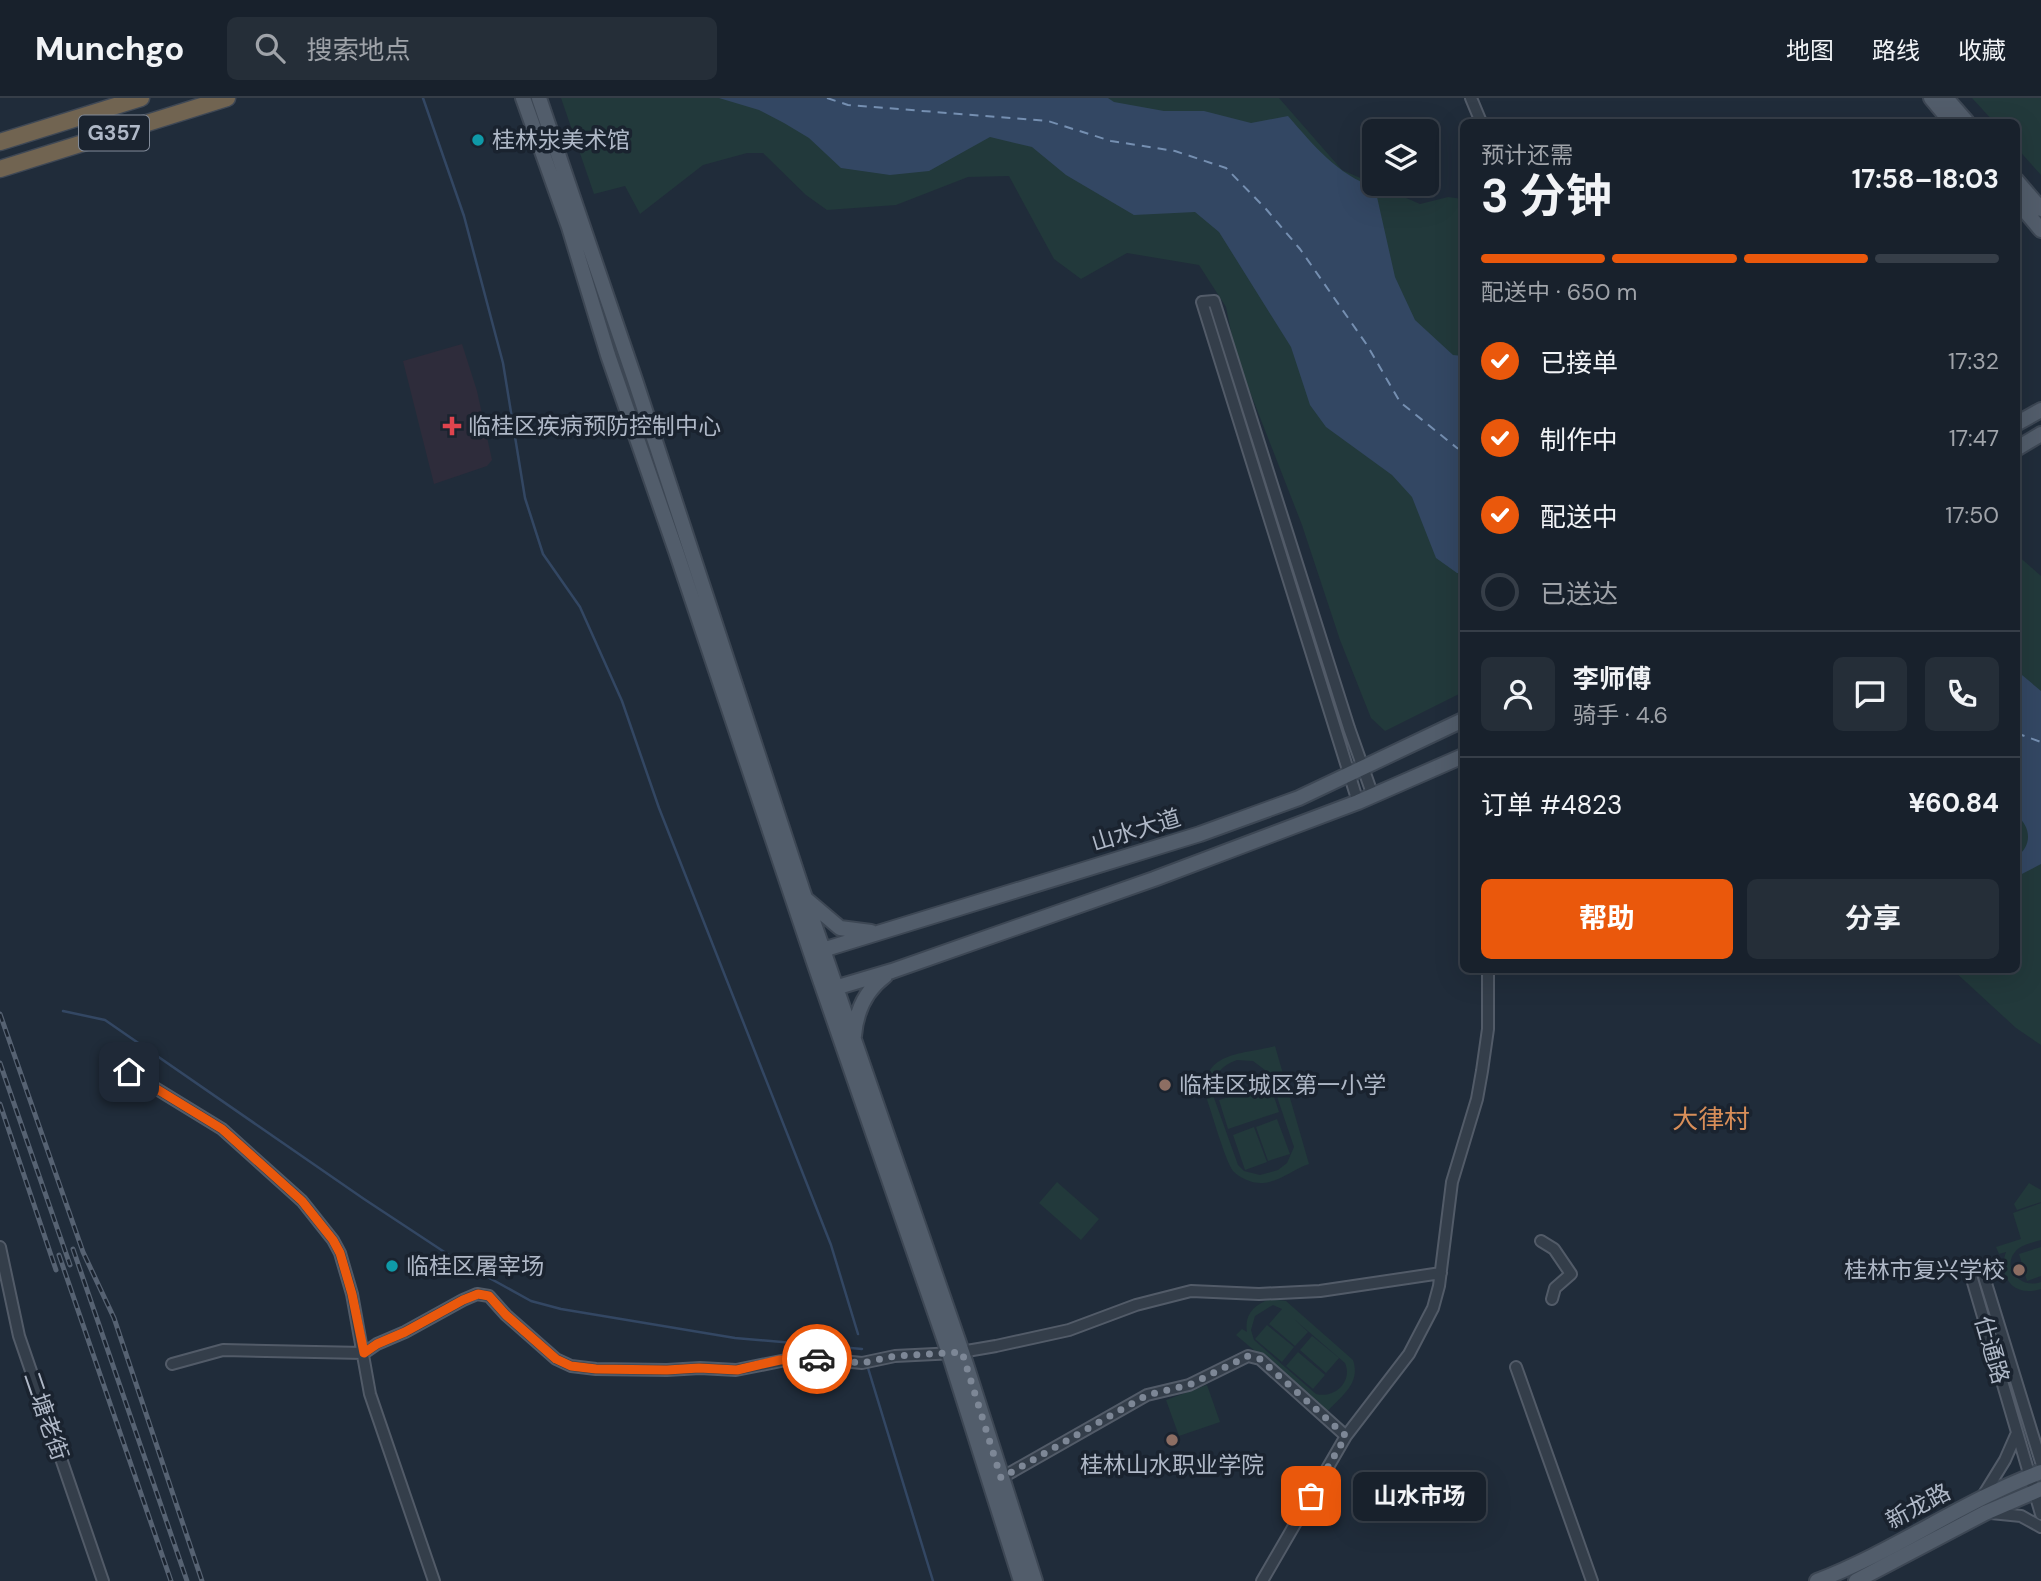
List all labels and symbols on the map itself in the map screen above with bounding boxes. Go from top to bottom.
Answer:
road number: G357 [79,116,149,150]
place label: 桂林汖美术馆 [492,125,630,155]
marker: 桂林汖美术馆 [470,132,486,148]
place label: 临桂区疾病预防控制中心 [468,411,721,441]
marker: 临桂区疾病预防控制中心 [442,416,462,436]
street label: 山水大道 [1088,802,1184,858]
pin [99,1042,159,1102]
place label: 临桂区城区第一小学 [1179,1070,1386,1100]
marker: 临桂区城区第一小学 [1157,1077,1173,1093]
district label: 大律村 [1672,1102,1750,1136]
place label: 临桂区屠宰场 [406,1251,544,1281]
place label: 桂林市复兴学校 [1844,1255,2005,1285]
marker: 临桂区屠宰场 [384,1258,400,1274]
marker: 桂林市复兴学校 [2011,1262,2027,1278]
street label: 仕通路 [1968,1313,2016,1387]
courier [782,1324,852,1394]
street label: 二塘老街 [17,1368,75,1464]
marker: 桂林山水职业学院 [1164,1432,1180,1448]
place label: 桂林山水职业学院 [1080,1450,1264,1480]
pin [1281,1466,1341,1526]
callout: 山水市场 [1353,1472,1486,1520]
street label: 新龙路 [1880,1477,1956,1535]

